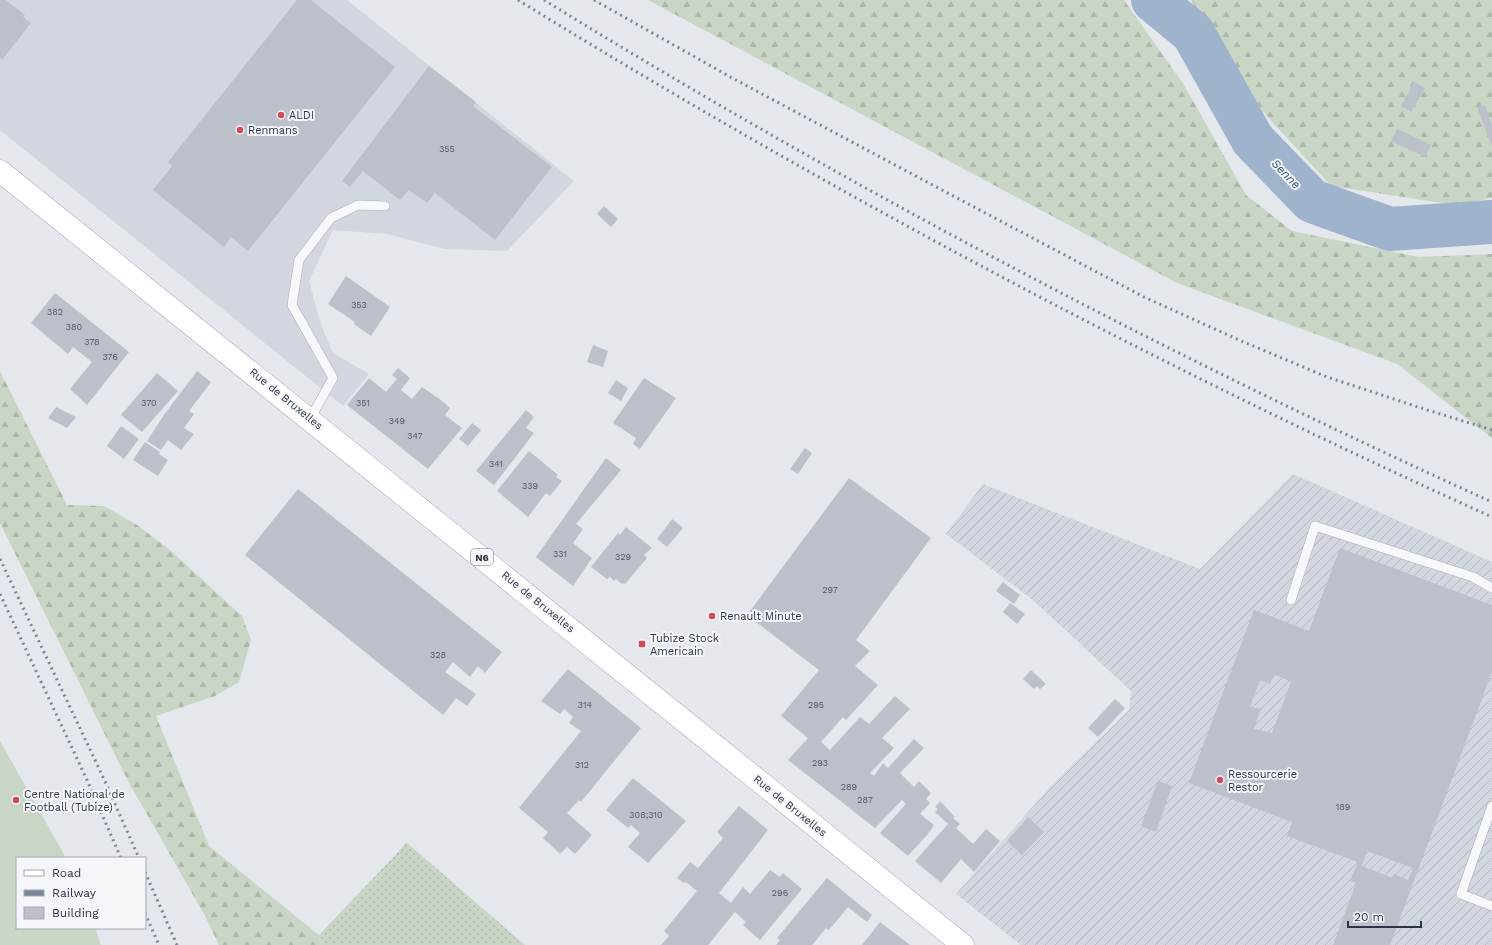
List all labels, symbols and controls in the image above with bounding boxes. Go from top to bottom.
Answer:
place label: ALDI [289,109,314,122]
marker: ALDI [276,110,286,120]
place label: Renmans [248,124,298,137]
marker: Renmans [235,125,245,135]
house number: 355 [439,144,455,154]
water label: Senne [1269,156,1304,192]
house number: 353 [351,300,367,310]
house number: 382 [47,307,63,317]
house number: 380 [66,322,83,332]
house number: 378 [84,337,100,347]
house number: 376 [102,352,118,362]
street label: Rue de Bruxelles [247,366,325,433]
house number: 370 [141,398,157,408]
house number: 351 [356,398,370,408]
house number: 349 [389,416,405,426]
house number: 347 [407,431,423,441]
house number: 341 [489,459,503,469]
house number: 339 [522,481,538,491]
road number: N6 [471,549,493,565]
house number: 331 [553,549,567,559]
house number: 329 [615,552,631,562]
street label: Rue de Bruxelles [499,569,577,636]
house number: 297 [822,585,838,595]
place label: Renault Minute [720,610,802,623]
marker: Renault Minute [707,611,717,621]
place label: Tubize Stock Americain [650,632,719,658]
marker: Tubize Stock Americain [637,639,647,649]
house number: 328 [430,650,446,660]
house number: 314 [578,700,593,710]
house number: 295 [808,700,824,710]
house number: 293 [812,758,828,768]
house number: 312 [575,760,589,770]
place label: Ressourcerie Restor [1228,768,1297,794]
street label: Rue de Bruxelles [751,773,829,840]
marker: Ressourcerie Restor [1215,775,1225,785]
house number: 289 [841,782,857,792]
place label: Centre National de Football (Tubize) [24,788,125,814]
marker: Centre National de Football (Tubize) [11,795,21,805]
house number: 287 [857,795,873,805]
house number: 189 [1336,802,1350,812]
house number: 308;310 [629,810,663,820]
legend [16,857,146,929]
text: Road [52,866,81,880]
text: Railway [52,886,97,900]
house number: 296 [772,888,788,898]
scale bar [1348,903,1421,929]
text: Building [52,906,99,920]
text: 20 m [1354,910,1384,924]

